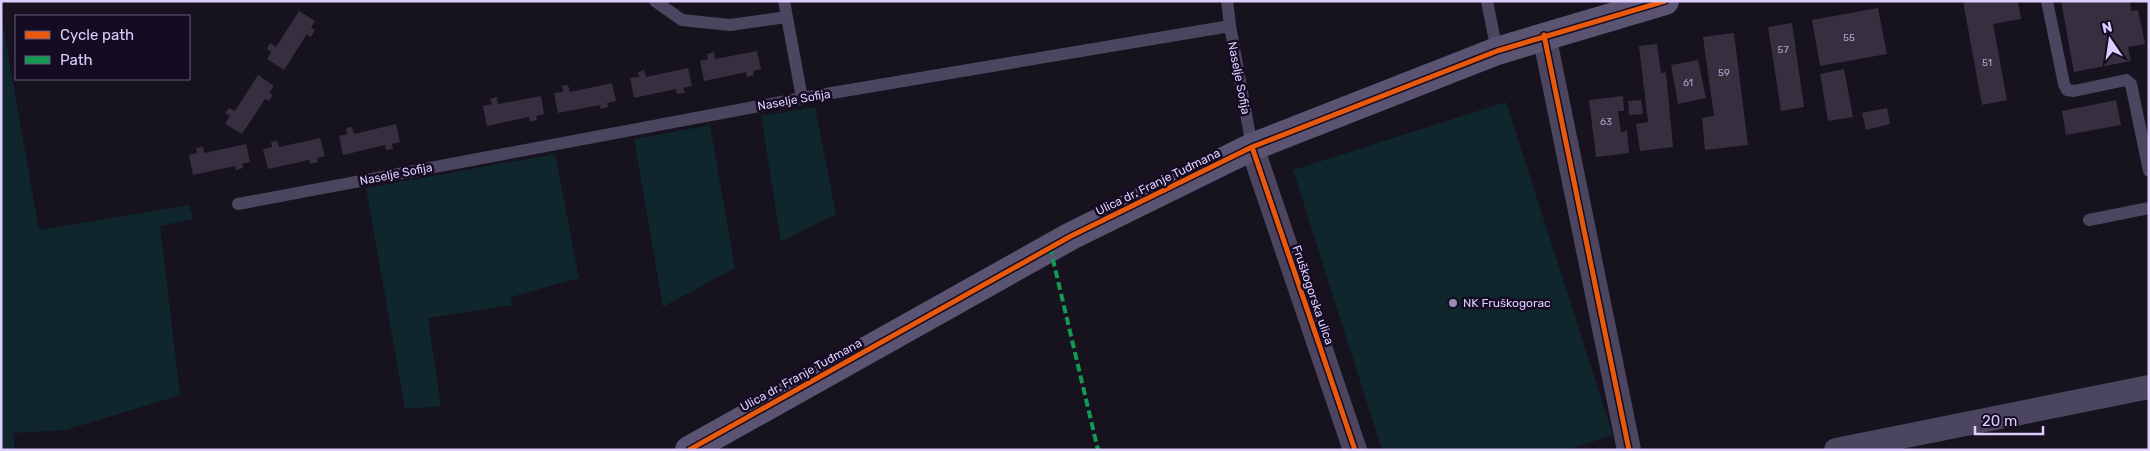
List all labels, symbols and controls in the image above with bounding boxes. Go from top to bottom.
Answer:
legend [15,15,190,80]
north arrow [2085,15,2135,65]
text: N [2100,18,2114,37]
text: Cycle path [60,26,134,44]
house number: 55 [1843,32,1855,44]
street label: Naselje Sofija [1225,40,1253,116]
house number: 57 [1777,44,1789,56]
text: Path [60,51,93,69]
house number: 51 [1982,57,1992,69]
house number: 59 [1718,67,1730,79]
house number: 61 [1683,77,1693,89]
street label: Naselje Sofija [756,87,832,113]
house number: 63 [1600,116,1612,128]
street label: Ulica dr. Franje Tuđmana [1094,146,1222,218]
street label: Naselje Sofija [358,160,434,188]
street label: Fruškogorska ulica [1289,243,1337,347]
place label: NK Fruškogorac [1463,296,1551,310]
marker: NK Fruškogorac [1447,297,1459,309]
street label: Ulica dr. Franje Tuđmana [738,336,864,414]
scale bar [1975,404,2042,436]
text: 20 m [1982,412,2017,430]

